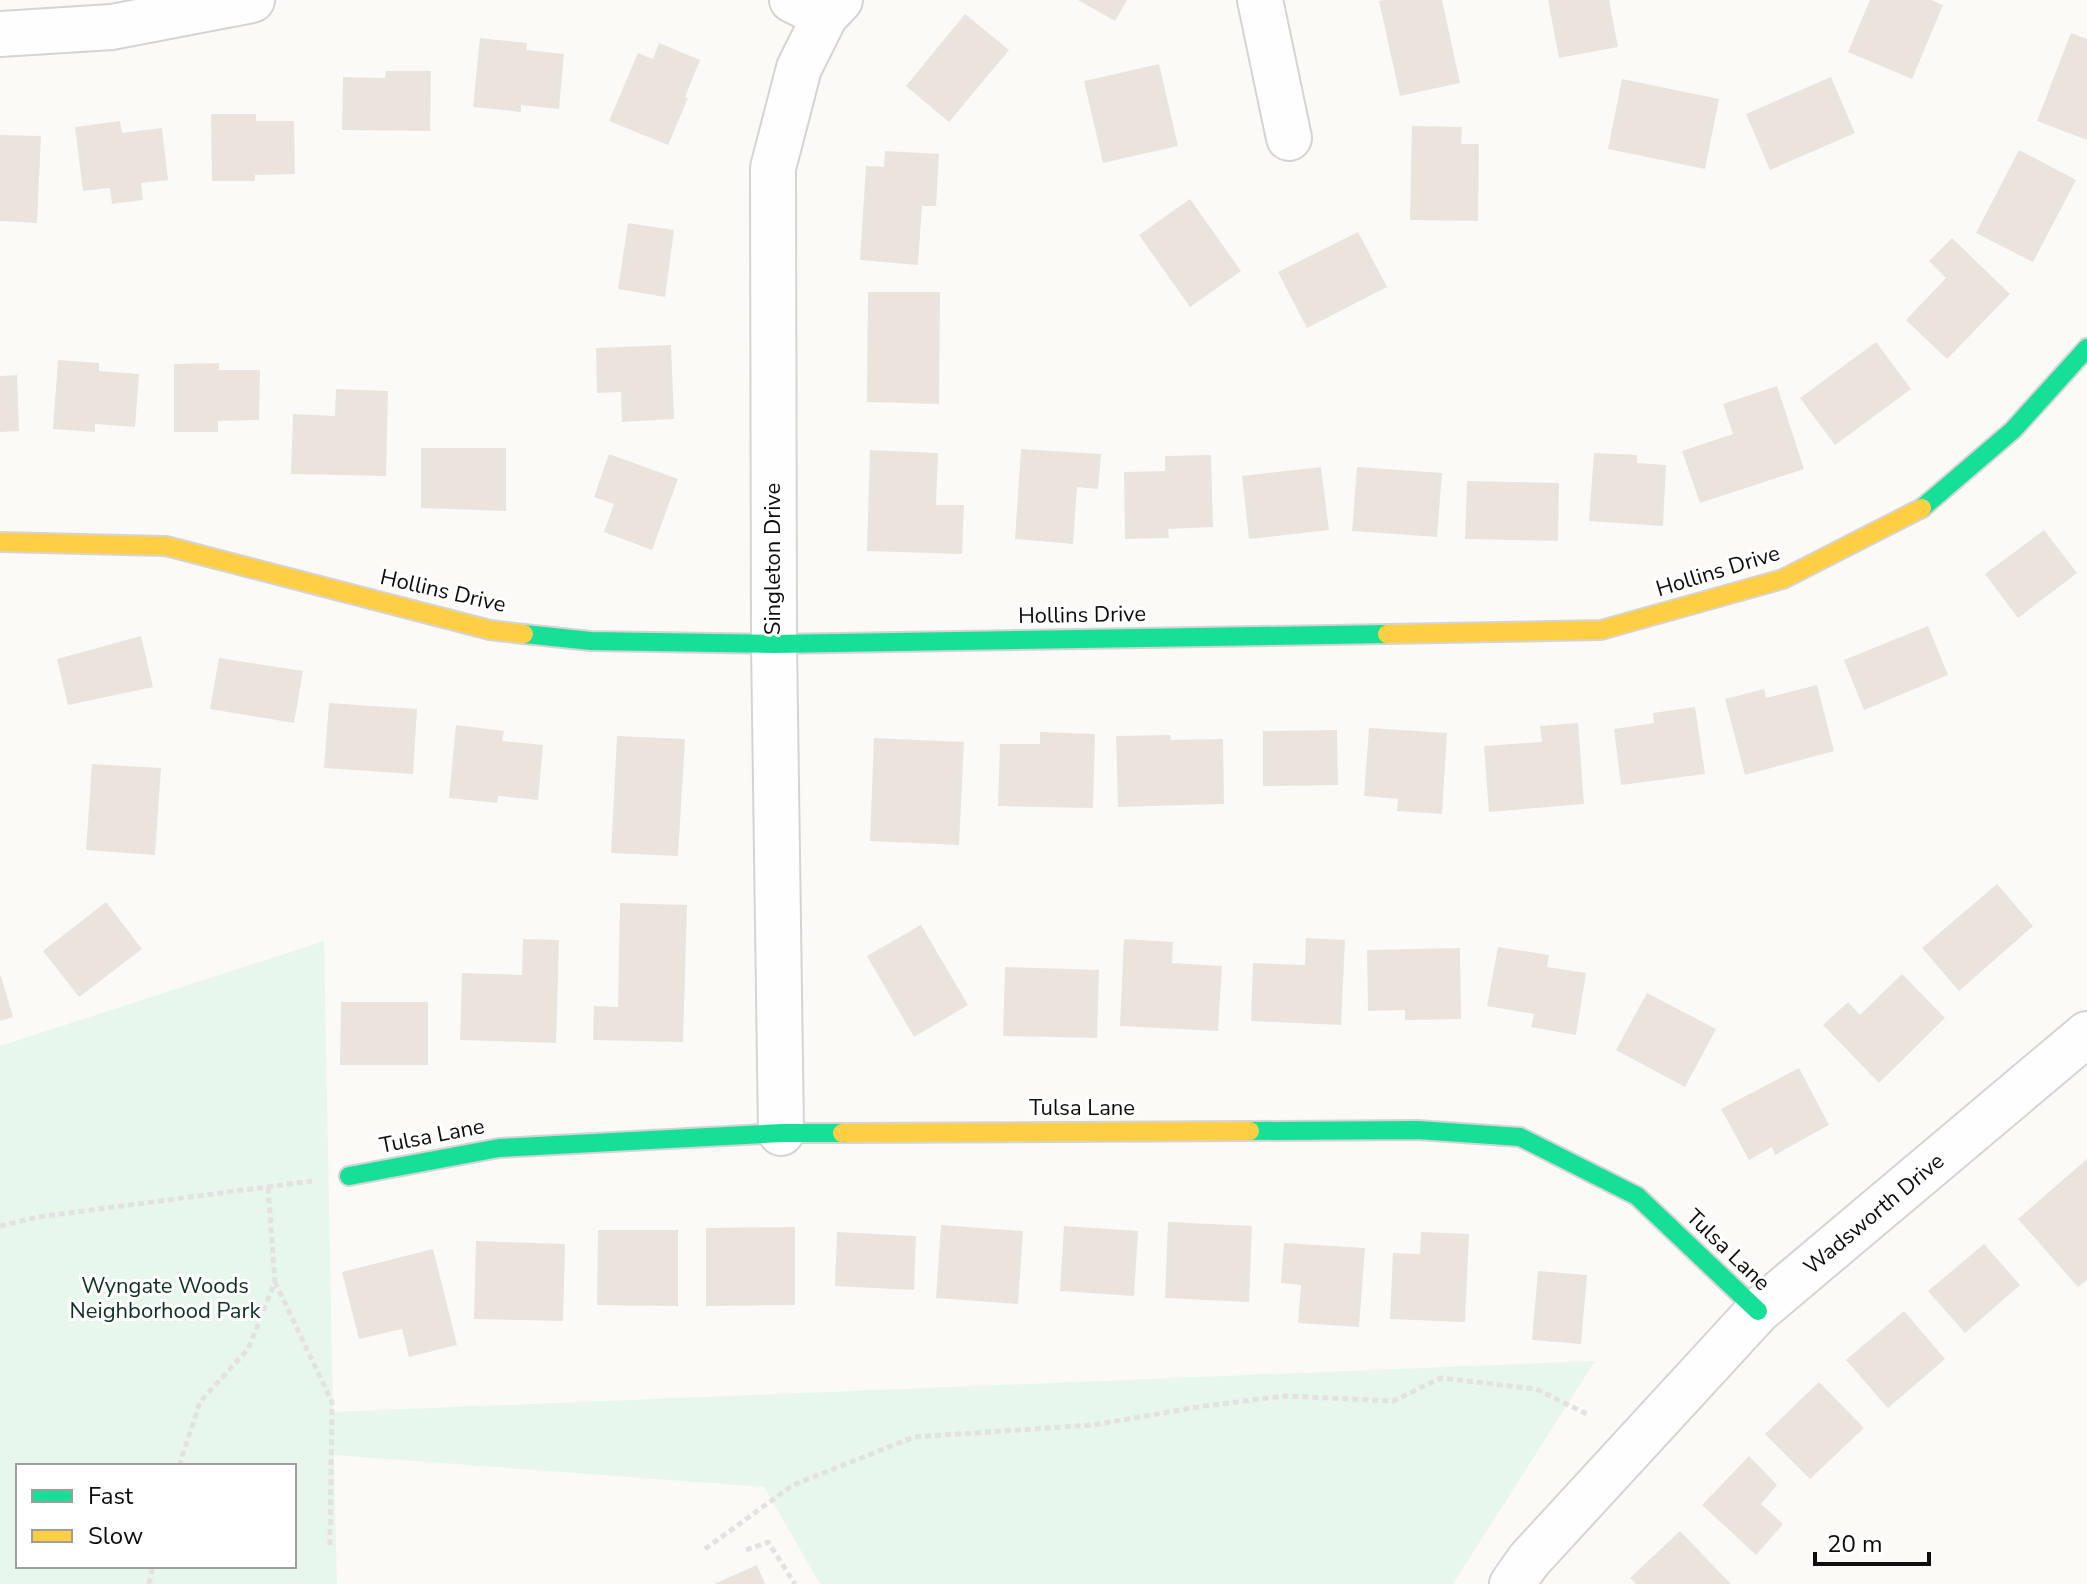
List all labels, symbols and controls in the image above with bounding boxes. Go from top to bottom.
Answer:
street label: Singleton Drive [758,483,788,635]
street label: Hollins Drive [1652,538,1784,604]
street label: Hollins Drive [377,562,509,620]
street label: Hollins Drive [1018,599,1146,631]
street label: Tulsa Lane [1029,1093,1135,1123]
street label: Tulsa Lane [377,1111,487,1161]
street label: Wadsworth Drive [1797,1146,1951,1282]
street label: Tulsa Lane [1679,1202,1777,1298]
park label: Wyngate Woods Neighborhood Park [70,1271,261,1326]
legend [16,1464,296,1568]
text: Fast [88,1480,134,1512]
scale bar [1815,1516,1929,1566]
text: Slow [88,1520,143,1552]
text: 20 m [1827,1528,1883,1560]

